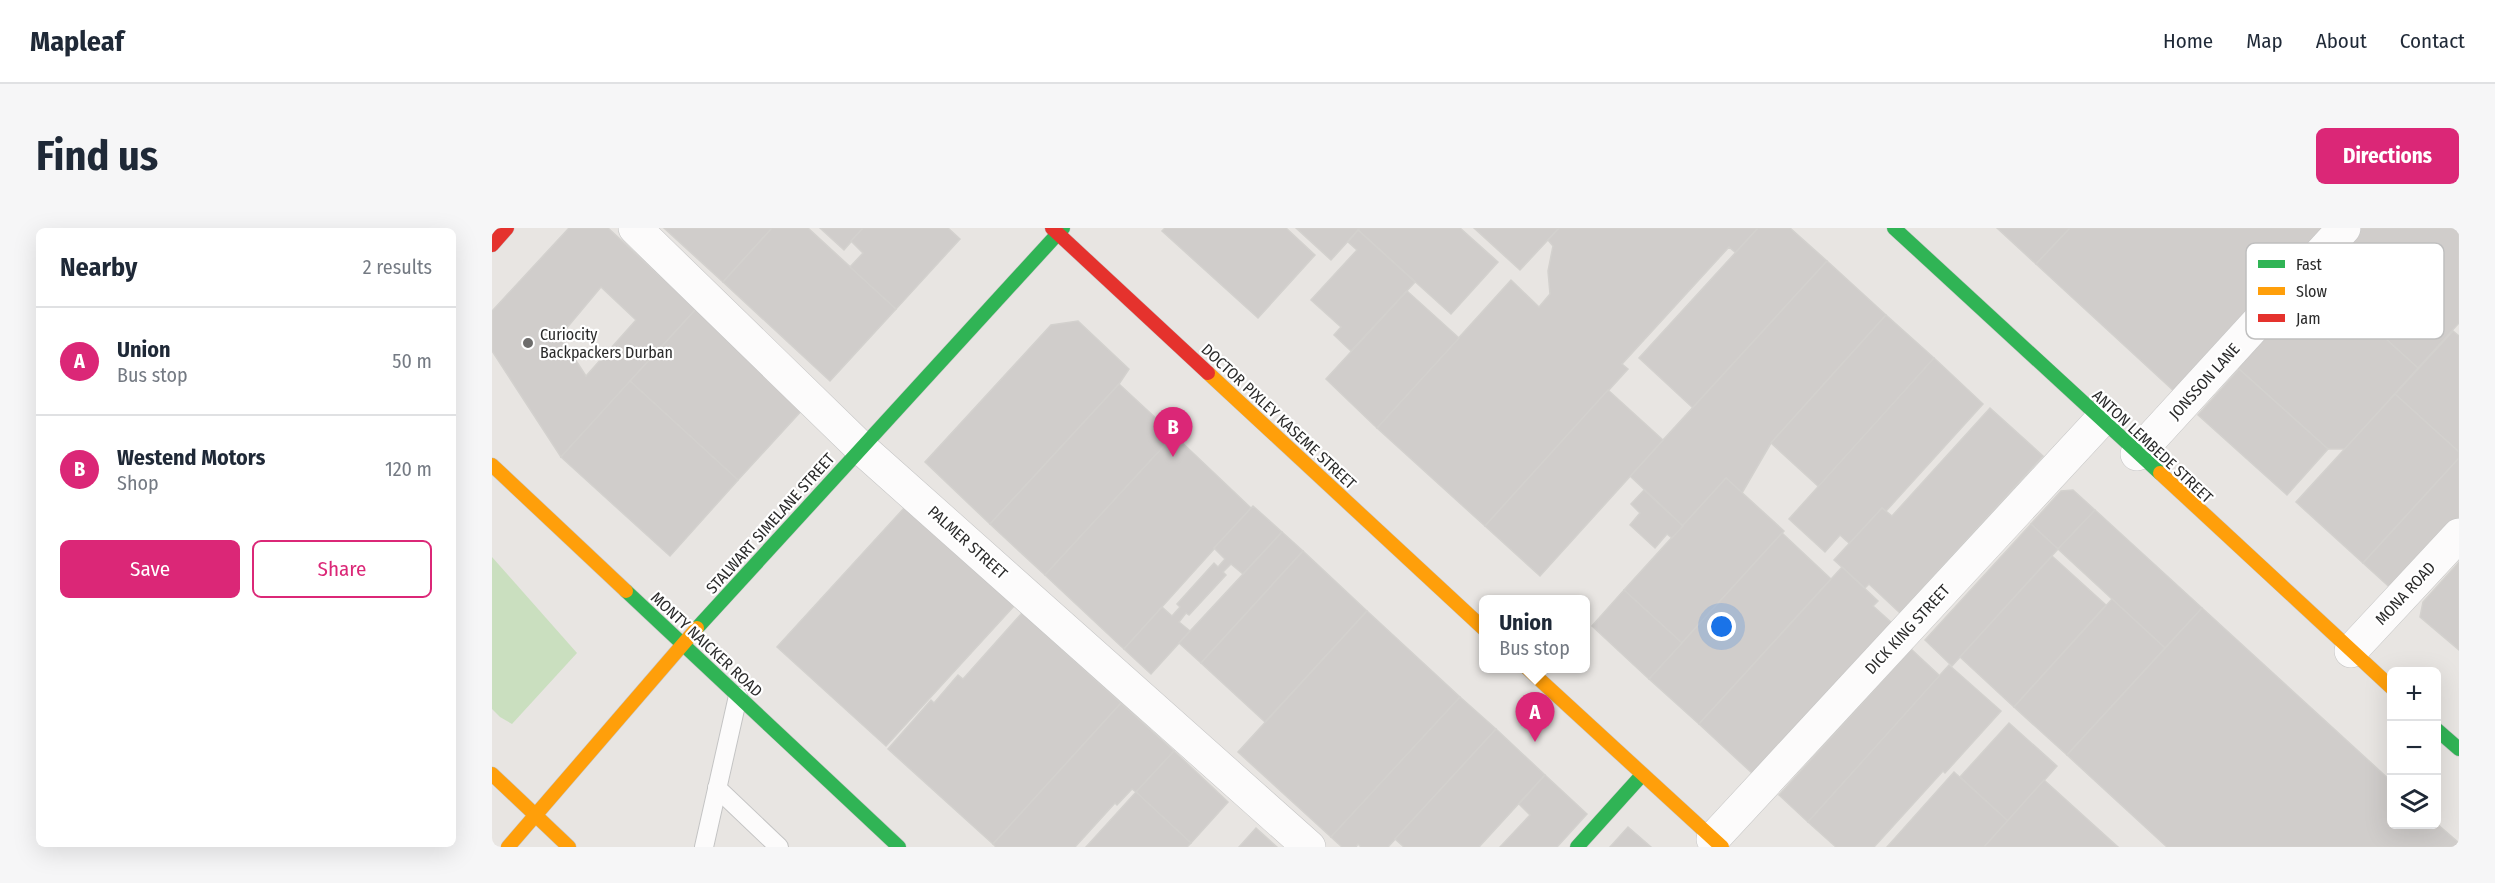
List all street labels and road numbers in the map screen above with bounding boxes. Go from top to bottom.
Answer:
street label: JONSSON LANE [2165,339,2244,423]
street label: DOCTOR PIXLEY KASEME STREET [1197,340,1360,493]
street label: ANTON LEMBEDE STREET [2089,386,2217,507]
street label: STALWART SIMELANE STREET [702,449,839,598]
street label: PALMER STREET [924,502,1012,583]
street label: MONA ROAD [2371,558,2439,629]
street label: DICK KING STREET [1861,580,1954,678]
street label: MONTY NAICKER ROAD [647,588,766,701]

